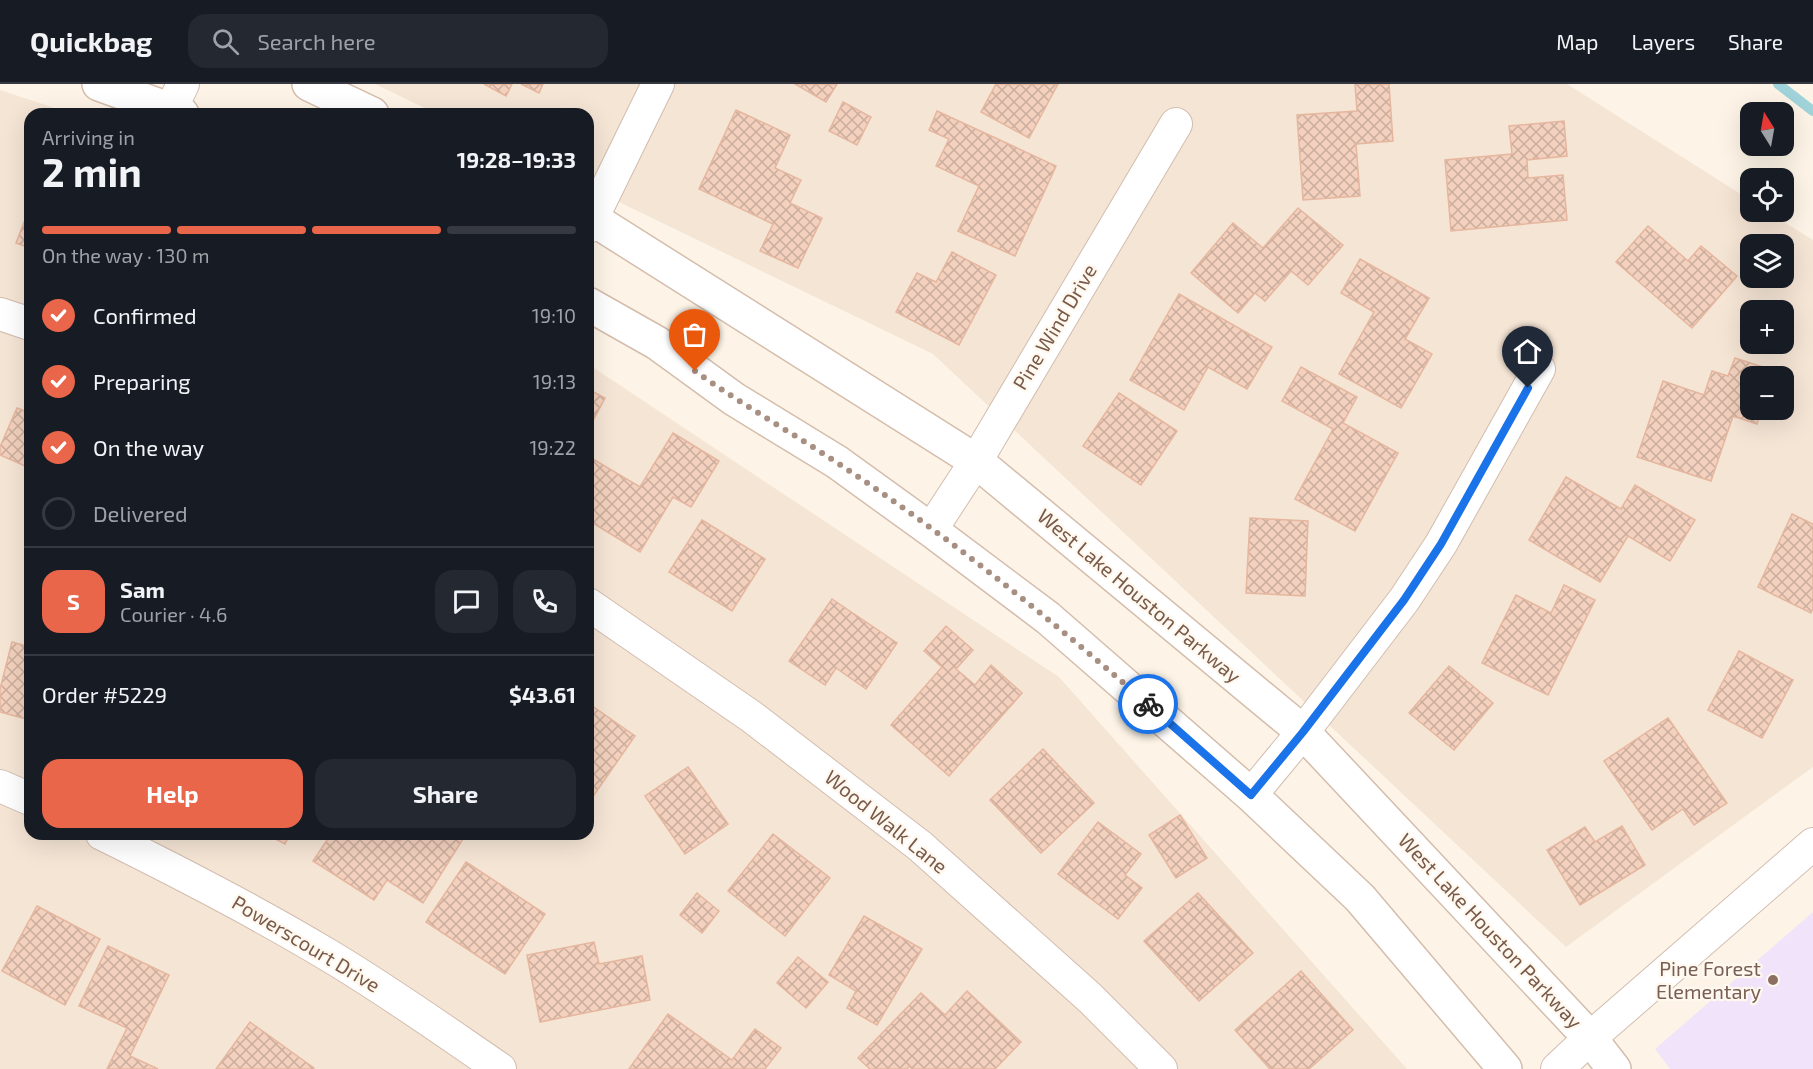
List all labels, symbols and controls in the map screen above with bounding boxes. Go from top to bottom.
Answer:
search box [188,14,608,68]
text: Quickbag [30,24,152,58]
icon: search [209,25,242,58]
text: Search here [257,28,376,54]
text: Map [1556,29,1598,54]
text: Layers [1631,29,1695,54]
text: Share [1728,29,1783,54]
north arrow [1740,102,1794,156]
map controls [1740,102,1794,420]
text: Arriving in [42,125,135,149]
text: 19:28–19:33 [457,146,576,172]
text: 2 min [42,148,142,195]
button: locate [1740,168,1794,222]
button: layers [1740,234,1794,288]
text: On the way · 130 m [42,243,209,267]
street label: Pine Wind Drive [1007,259,1101,394]
icon: check [42,299,75,332]
button: + [1740,300,1794,354]
text: Confirmed [93,302,197,328]
text: 19:10 [532,303,576,327]
pin [669,309,720,371]
icon: bag [678,318,711,351]
pin [1502,326,1553,388]
icon: home [1511,335,1544,368]
icon: check [42,365,75,398]
button: − [1740,366,1794,420]
text: Preparing [93,368,191,394]
text: 19:13 [533,369,576,393]
icon: check [42,431,75,464]
text: On the way [93,434,204,460]
text: 19:22 [529,435,576,459]
text: Delivered [93,500,188,526]
street label: West Lake Houston Parkway [1033,503,1247,688]
button: chat [435,570,498,633]
button: phone [513,570,576,633]
text: Sam [120,576,165,602]
text: S [67,588,80,614]
text: Courier · 4.6 [120,602,227,626]
courier [1118,674,1178,734]
text: Order #5229 [42,681,167,707]
text: $43.61 [509,681,576,707]
icon: bike [1132,688,1165,721]
button: Help [42,759,303,828]
button: Share [315,759,576,828]
street label: Wood Walk Lane [821,764,953,878]
street label: West Lake Houston Parkway [1394,828,1588,1033]
street label: Powerscourt Drive [228,890,385,997]
place label: Pine Forest Elementary [1656,956,1761,1003]
marker: Pine Forest Elementary [1766,973,1780,987]

